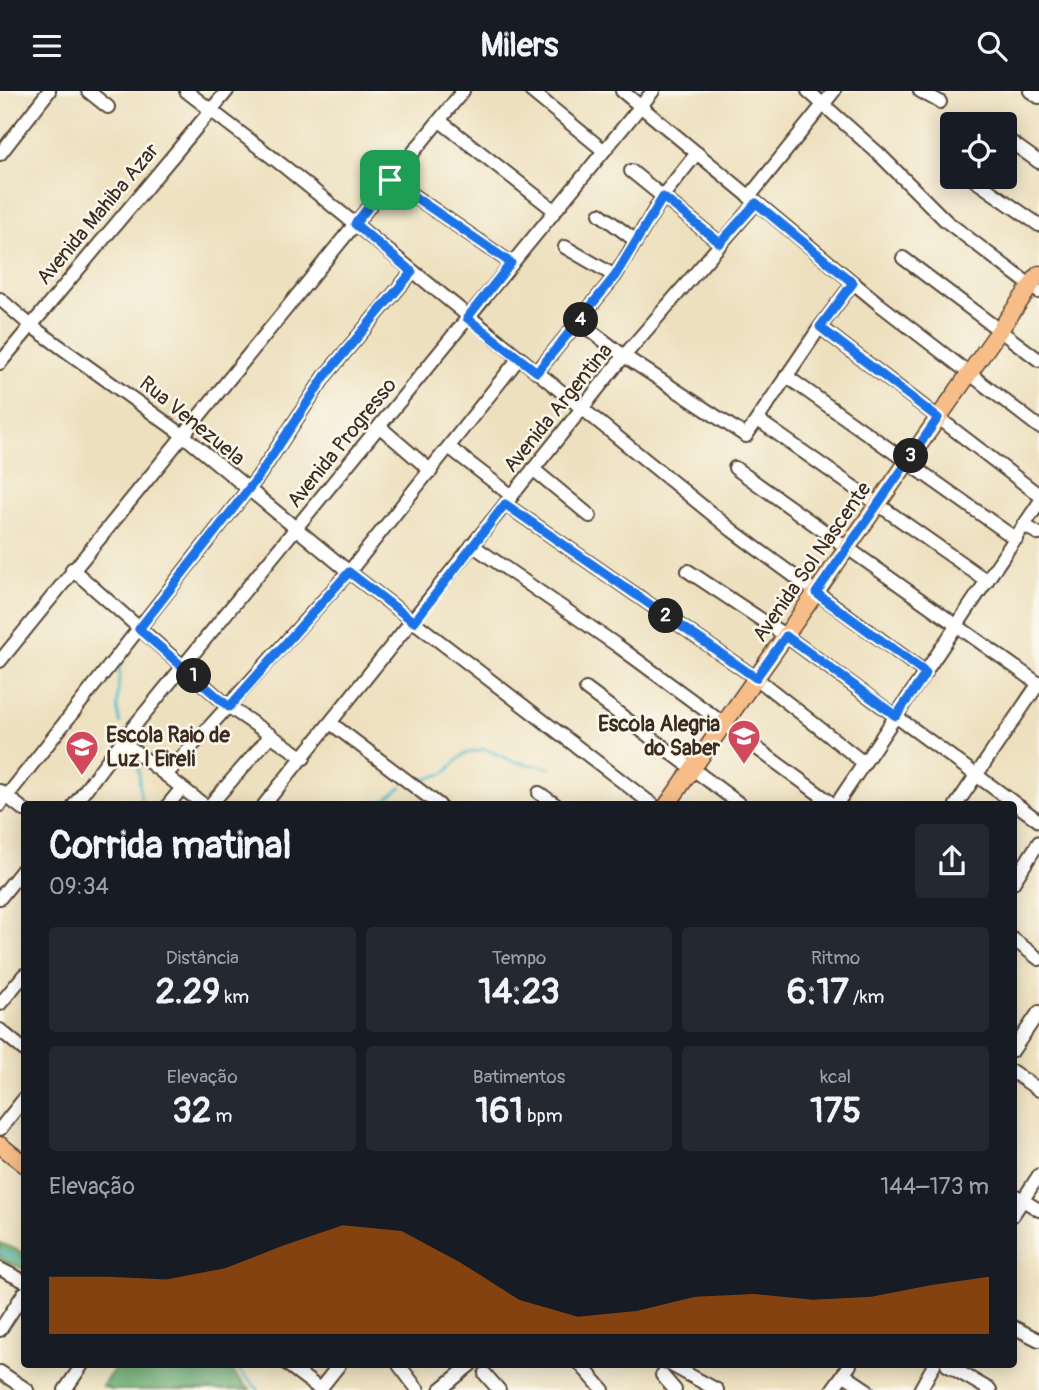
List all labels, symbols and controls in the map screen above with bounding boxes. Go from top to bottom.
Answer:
text: Milers [481,26,558,66]
icon: menu [28,27,66,65]
icon: search [973,27,1011,65]
map controls [940,112,1017,189]
button: locate [940,112,1017,189]
street label: Avenida Mahiba Azar [31,137,166,290]
pin [360,150,420,210]
icon: arrive [371,161,409,199]
pin: 4 [564,303,598,337]
text: 4 [575,307,586,331]
street label: Avenida Argentina [497,338,619,478]
street label: Rua Venezuela [134,370,250,472]
street label: Avenida Progresso [281,373,403,513]
pin: 3 [894,439,928,473]
text: 3 [905,443,916,467]
street label: Avenida Sol Nascente [747,476,878,647]
pin: 2 [648,599,684,633]
text: 2 [660,603,671,627]
pin: 1 [176,659,212,693]
text: 1 [190,663,197,687]
place label: Escola Alegria do Saber [598,711,721,762]
school or university icon: Escola Alegria do Saber [725,717,763,766]
place label: Escola Raio de Luz I Eireli [106,722,231,773]
school or university icon: Escola Raio de Luz I Eireli [63,728,101,777]
text: Corrida matinal [49,822,291,870]
button: share [915,824,989,898]
text: 09:34 [49,872,109,901]
text: Distância [166,946,239,970]
text: Tempo [492,946,546,970]
text: Ritmo [811,946,860,970]
text: 2.29 [155,970,220,1014]
text: 14:23 [478,970,560,1014]
text: 6:17 [787,970,849,1014]
text: km [220,985,249,1009]
text: /km [849,985,884,1009]
text: Elevação [167,1065,238,1089]
text: Batimentos [473,1065,565,1089]
text: kcal [820,1065,851,1089]
text: 32 [172,1089,211,1133]
text: 161 [475,1089,523,1133]
text: 175 [810,1089,861,1133]
text: m [211,1104,232,1128]
text: bpm [523,1104,563,1128]
text: Elevação [49,1172,135,1201]
text: 144–173 m [880,1172,989,1201]

